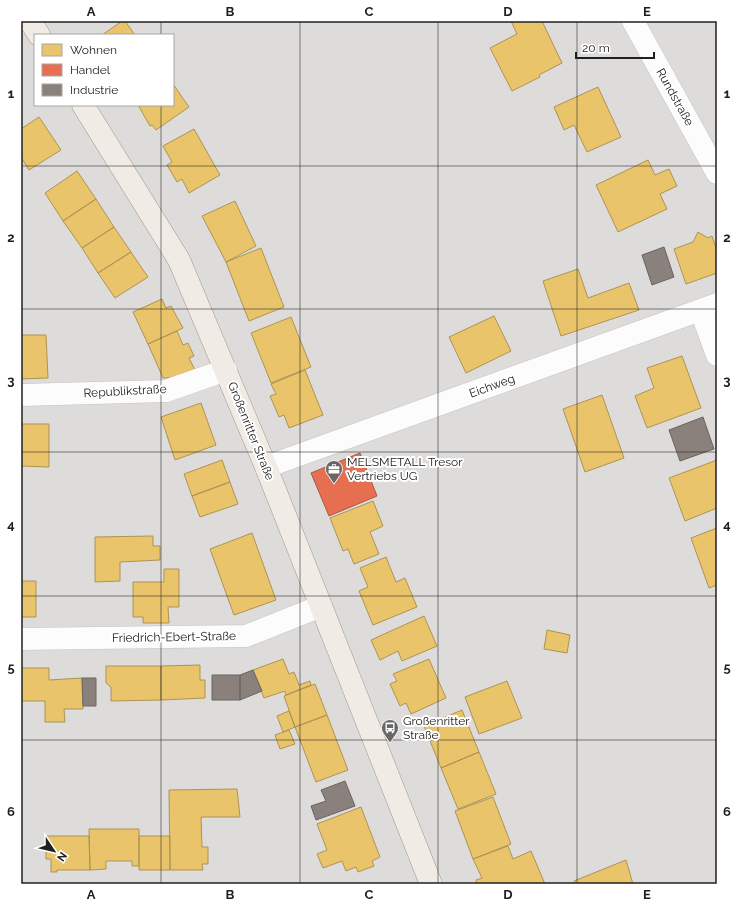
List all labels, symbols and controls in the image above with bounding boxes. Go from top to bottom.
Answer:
text: A [87,4,96,19]
text: B [226,4,235,19]
text: C [365,4,374,19]
text: D [503,4,513,19]
text: E [643,4,651,19]
legend [34,34,174,106]
scale bar [576,34,654,60]
text: 20 m [582,41,610,55]
text: Wohnen [70,43,117,57]
text: Handel [70,63,111,77]
street label: Rundstraße [653,66,697,128]
text: Industrie [70,83,118,97]
text: 1 [8,86,15,101]
text: 1 [724,86,731,101]
text: 2 [7,230,15,245]
text: 2 [723,230,731,245]
street label: Eichweg [467,371,517,401]
text: 3 [7,373,15,388]
text: 3 [723,373,731,388]
street label: Großenritter Straße [225,380,277,482]
street label: Republikstraße [83,382,167,400]
place label: MELSMETALL Tresor Vertriebs UG [347,455,463,483]
office icon: MELSMETALL Tresor Vertriebs UG [324,459,344,484]
text: 4 [7,517,15,532]
text: 4 [723,517,731,532]
street label: Friedrich-Ebert-Straße [112,629,236,645]
text: 5 [7,660,15,675]
text: 5 [723,660,731,675]
place label: Großenritter Straße [403,714,470,742]
bus stop icon: Großenritter Straße [380,718,400,743]
text: 6 [7,804,15,819]
text: 6 [723,804,731,819]
north arrow [34,831,74,871]
text: N [54,849,70,864]
text: A [87,887,96,902]
text: B [226,887,235,902]
text: C [365,887,374,902]
text: D [503,887,513,902]
text: E [643,887,651,902]

